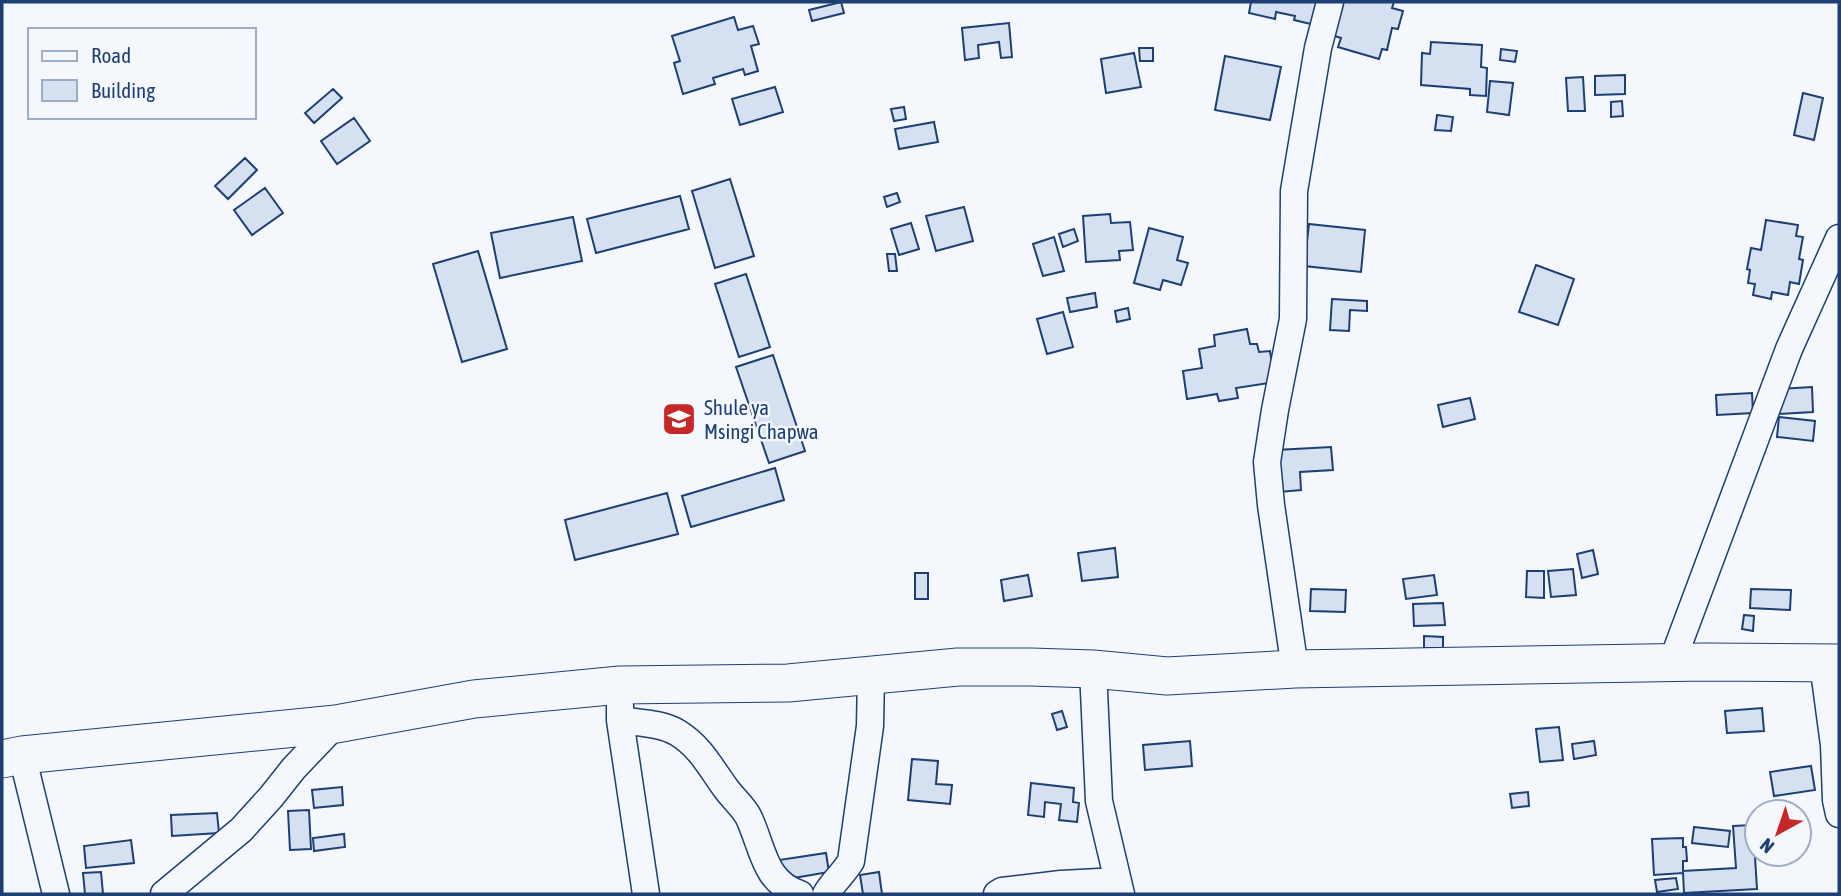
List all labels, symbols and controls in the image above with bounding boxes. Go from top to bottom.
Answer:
legend [28,28,256,119]
text: Road [91,43,131,67]
text: Building [91,78,155,102]
place label: Shule ya Msingi Chapwa [704,395,818,443]
school or university icon: Shule ya Msingi Chapwa [660,400,698,438]
north arrow [1743,798,1813,868]
text: N [1756,834,1778,858]

